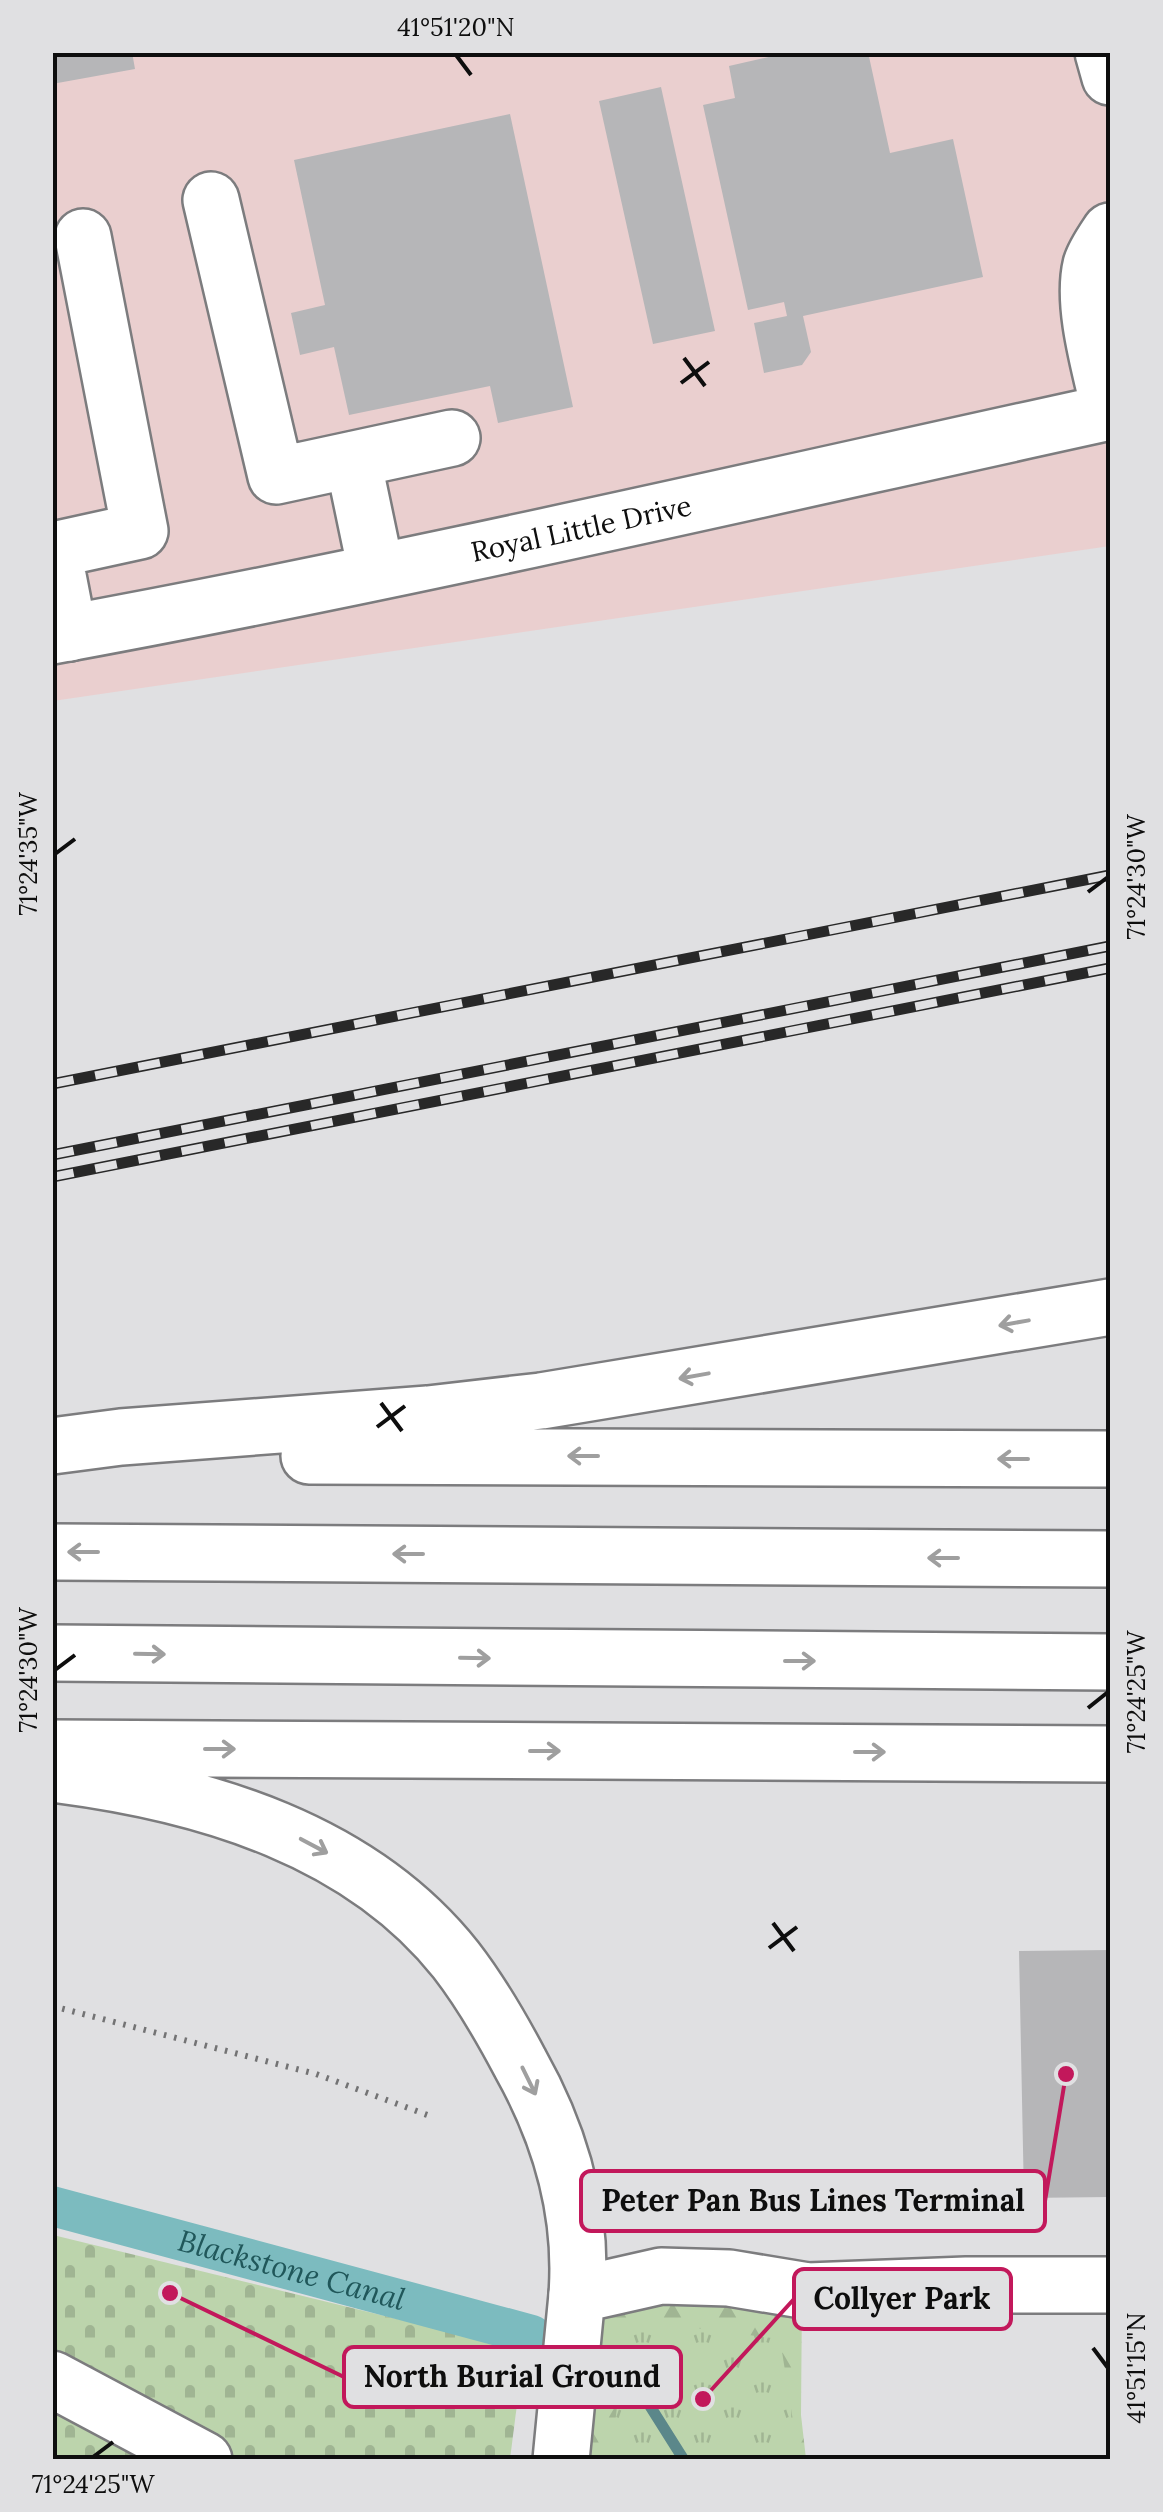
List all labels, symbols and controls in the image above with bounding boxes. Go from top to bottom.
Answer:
text: 41°51'20"N [397,11,515,43]
street label: Royal Little Drive [468,487,695,570]
text: 71°24'35"W [12,791,44,916]
text: 71°24'30"W [1120,813,1152,940]
one-way arrow [999,1314,1031,1333]
one-way arrow [678,1367,710,1386]
one-way arrow [568,1446,600,1465]
one-way arrow [998,1449,1030,1468]
one-way arrow [68,1542,100,1562]
one-way arrow [393,1544,426,1564]
one-way arrow [928,1548,960,1568]
text: 71°24'30"W [12,1606,44,1733]
text: 71°24'25"W [1120,1630,1152,1753]
one-way arrow [132,1644,165,1664]
one-way arrow [458,1648,490,1668]
one-way arrow [782,1652,815,1670]
one-way arrow [203,1739,235,1758]
one-way arrow [528,1742,560,1760]
one-way arrow [853,1743,885,1762]
one-way arrow [298,1837,328,1856]
one-way arrow [521,2065,540,2095]
callout: Peter Pan Bus Lines Terminal [581,2171,1045,2231]
text: Peter Pan Bus Lines Terminal [601,2181,1025,2219]
water label: Blackstone Canal [174,2221,410,2318]
callout: Collyer Park [794,2269,1011,2329]
text: Collyer Park [813,2279,991,2318]
text: 41°51'15"N [1120,2312,1152,2424]
callout: North Burial Ground [344,2347,681,2407]
text: North Burial Ground [363,2357,661,2395]
text: 71°24'25"W [32,2468,155,2500]

